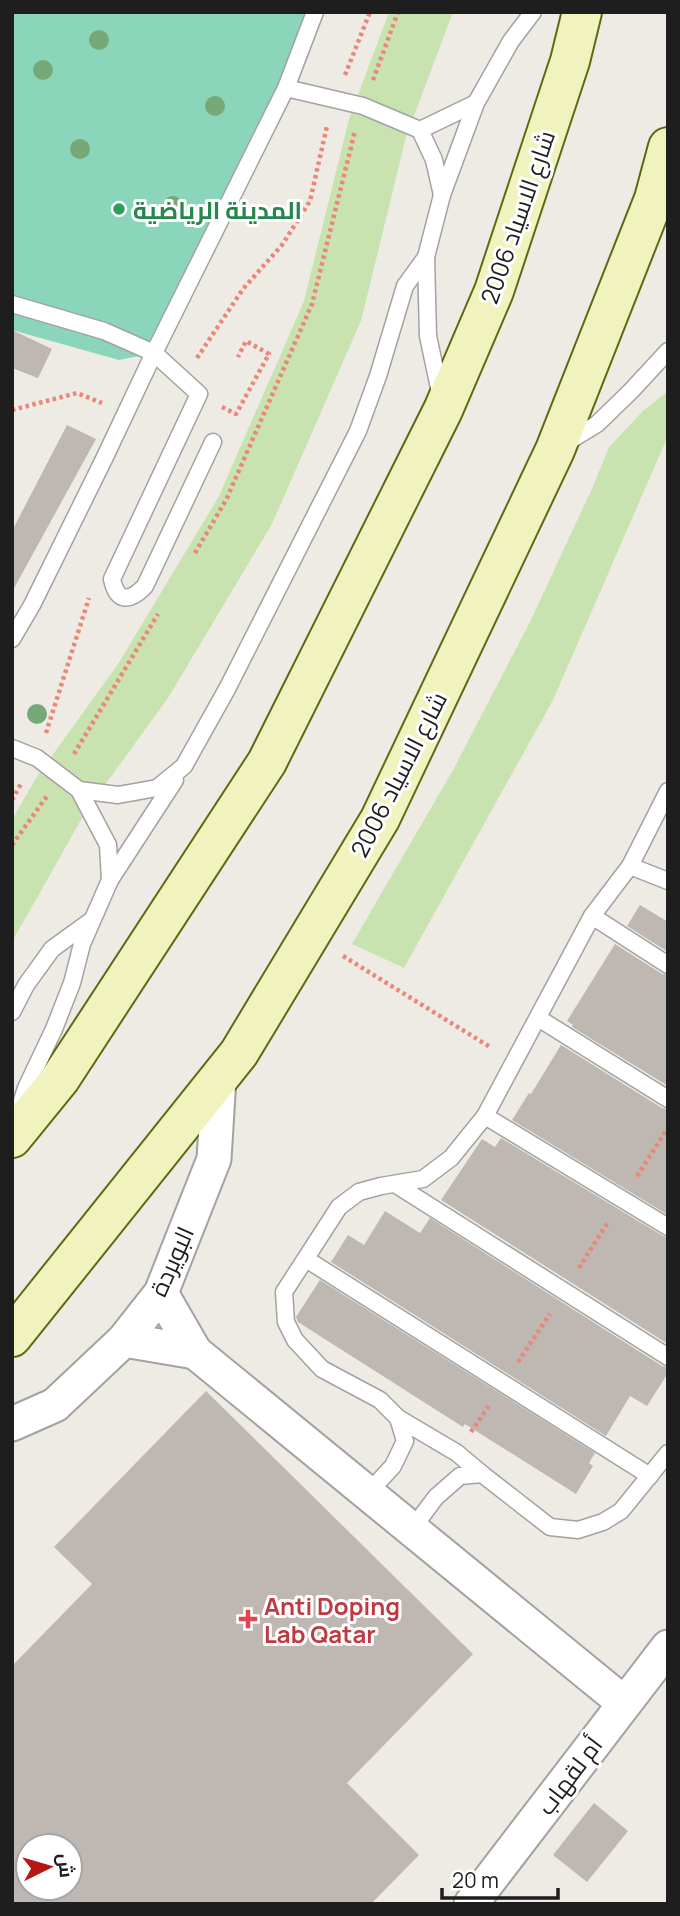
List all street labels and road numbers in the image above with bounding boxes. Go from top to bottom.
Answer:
street label: شارع الاسياد 2006 [472,126,563,308]
street label: شارع الاسياد 2006 [342,686,455,863]
street label: البويردة [141,1221,201,1301]
street label: أم لقهاب [529,1729,610,1822]

